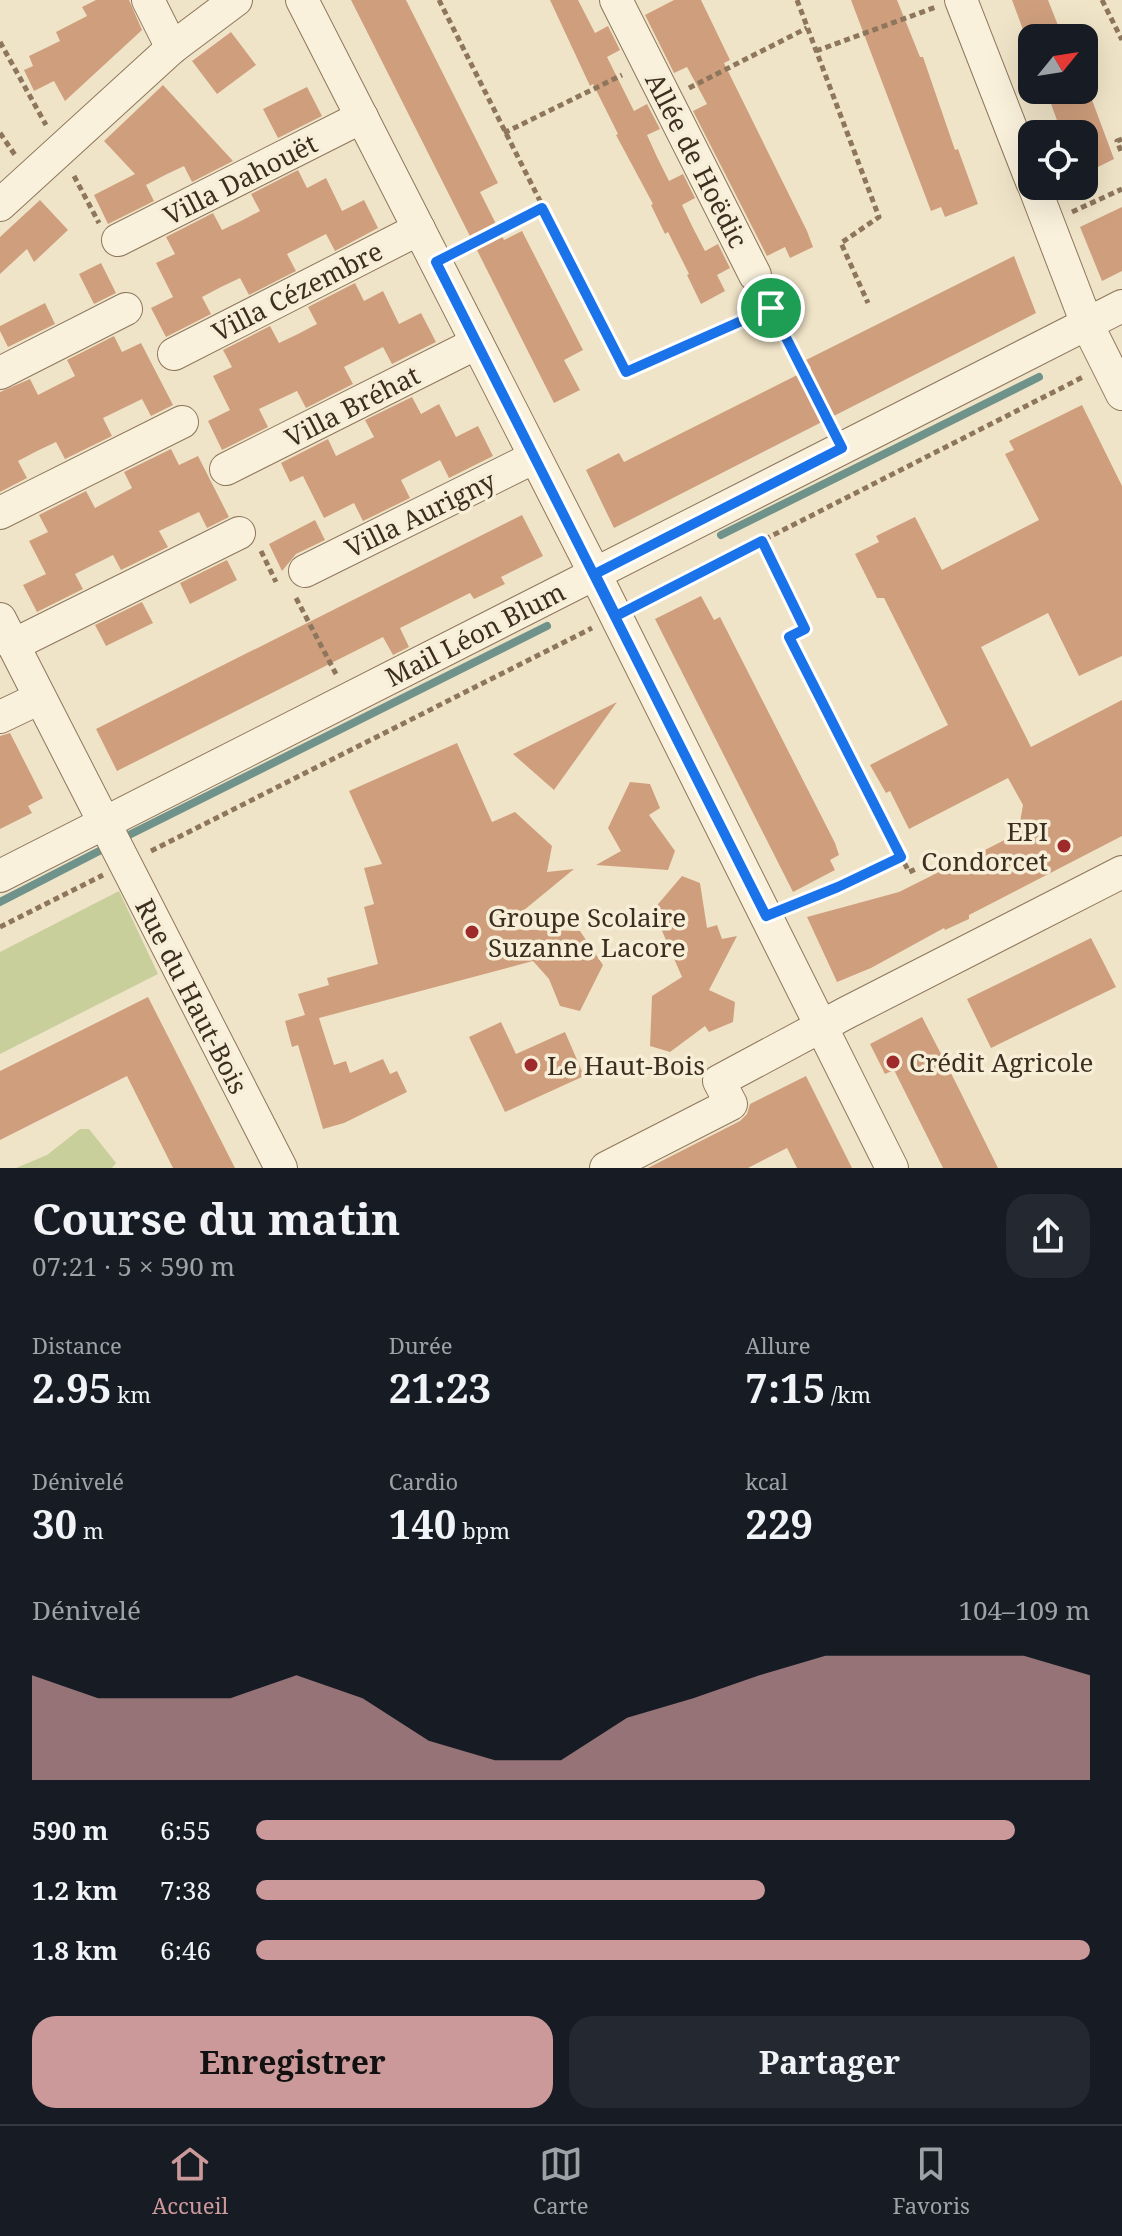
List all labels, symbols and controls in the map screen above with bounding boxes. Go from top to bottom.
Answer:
north arrow [1018,24,1098,104]
map controls [1018,24,1098,200]
street label: Allée de Hoëdic [637,66,757,254]
button: locate [1018,120,1098,200]
street label: Villa Dahouët [157,125,323,233]
street label: Villa Cézembre [205,232,389,350]
pin [737,274,805,342]
icon: arrive [749,286,793,330]
street label: Villa Bréhat [278,357,426,455]
street label: Villa Aurigny [339,462,502,566]
street label: Mail Léon Blum [379,573,571,695]
place label: EPI Condorcet [921,813,1048,879]
marker: EPI Condorcet [1055,837,1073,855]
street label: Rue du Haut-Bois [127,892,257,1100]
place label: Groupe Scolaire Suzanne Lacore [488,899,686,965]
marker: Groupe Scolaire Suzanne Lacore [463,923,481,941]
place label: Crédit Agricole [909,1044,1093,1080]
place label: Le Haut-Bois [547,1047,705,1083]
marker: Crédit Agricole [884,1053,902,1071]
marker: Le Haut-Bois [522,1056,540,1074]
text: Course du matin [32,1188,400,1248]
button: share [1006,1194,1090,1278]
text: 07:21 · 5 × 590 m [32,1248,235,1284]
text: Distance [32,1330,122,1360]
text: Durée [389,1330,453,1360]
text: Allure [745,1330,811,1360]
text: 2.95 [32,1360,112,1415]
text: 21:23 [389,1360,491,1415]
text: 7:15 [745,1360,825,1415]
text: km [112,1379,151,1409]
text: /km [825,1379,871,1409]
text: Dénivelé [32,1466,124,1496]
text: Cardio [389,1466,458,1496]
text: kcal [745,1466,788,1496]
text: 30 [32,1496,77,1551]
text: 140 [389,1496,456,1551]
text: 229 [745,1496,813,1551]
text: m [77,1515,104,1545]
text: bpm [456,1515,510,1545]
text: Dénivelé [32,1592,141,1628]
text: 104–109 m [958,1592,1090,1628]
text: 590 m [32,1812,108,1848]
text: 6:55 [160,1812,211,1848]
text: 1.2 km [32,1872,118,1908]
text: 7:38 [160,1872,211,1908]
text: 1.8 km [32,1932,118,1968]
text: 6:46 [160,1932,211,1968]
button: Enregistrer [32,2016,553,2108]
button: Partager [569,2016,1090,2108]
tab: Accueil [152,2142,228,2220]
tab: Carte [533,2142,588,2220]
tab: Favoris [893,2142,970,2220]

